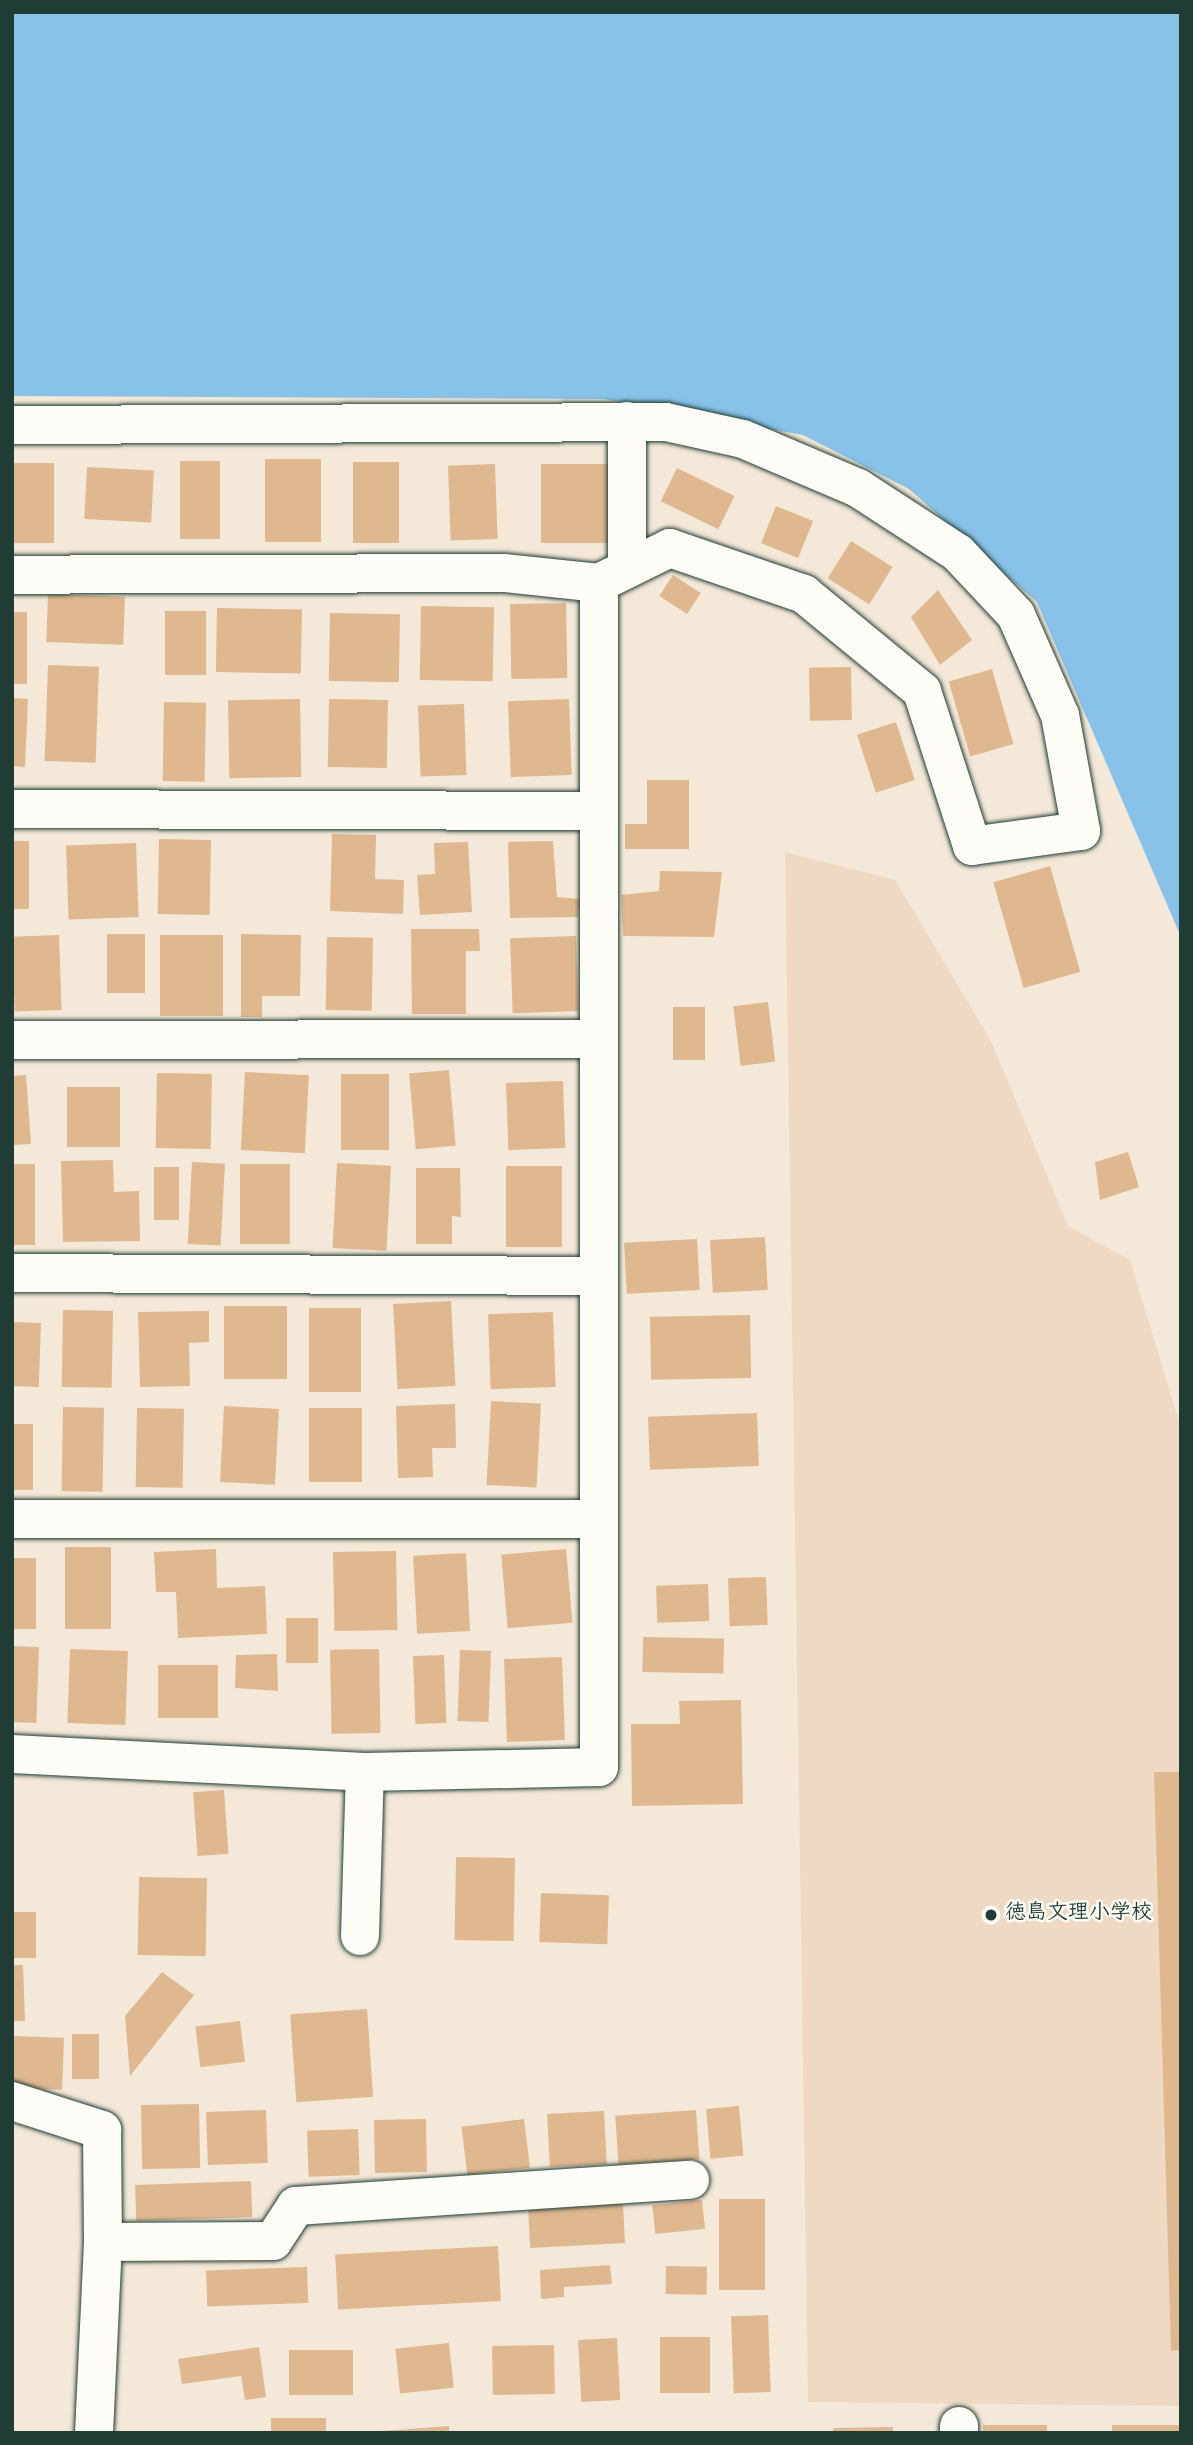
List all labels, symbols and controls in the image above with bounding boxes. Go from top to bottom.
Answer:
place label: 徳島文理小学校 [1005,1902,1152,1928]
marker: 徳島文理小学校 [983,1907,999,1923]

